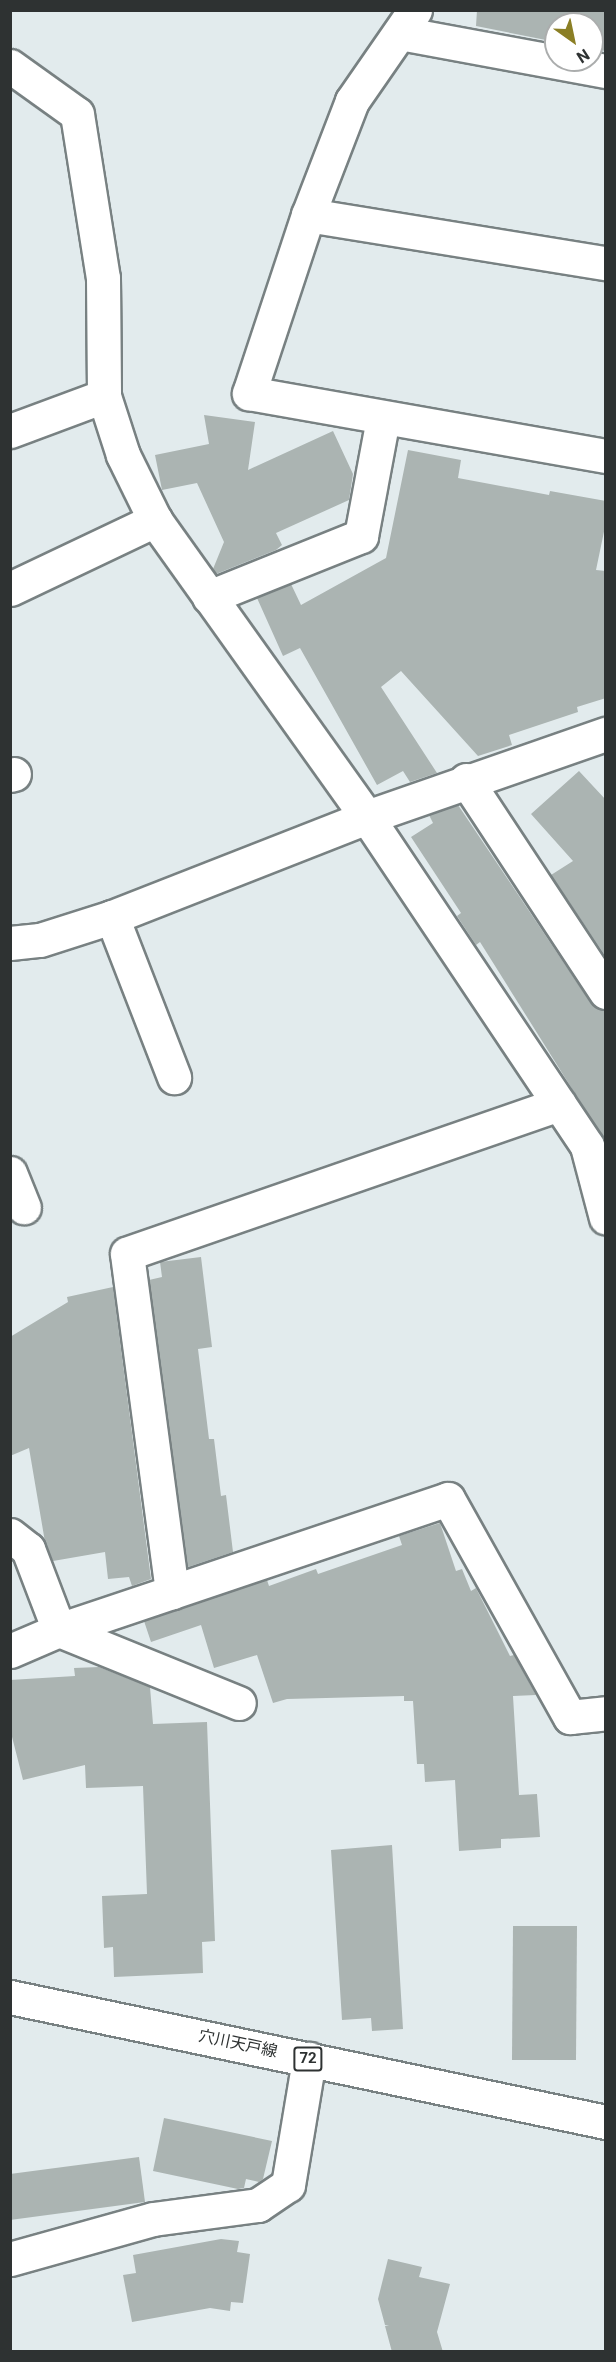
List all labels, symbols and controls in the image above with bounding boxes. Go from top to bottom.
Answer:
north arrow [544,12,604,72]
text: N [573,45,593,67]
street label: 穴川天戸線 [197,2026,279,2062]
road number: 72 [293,2047,323,2071]

